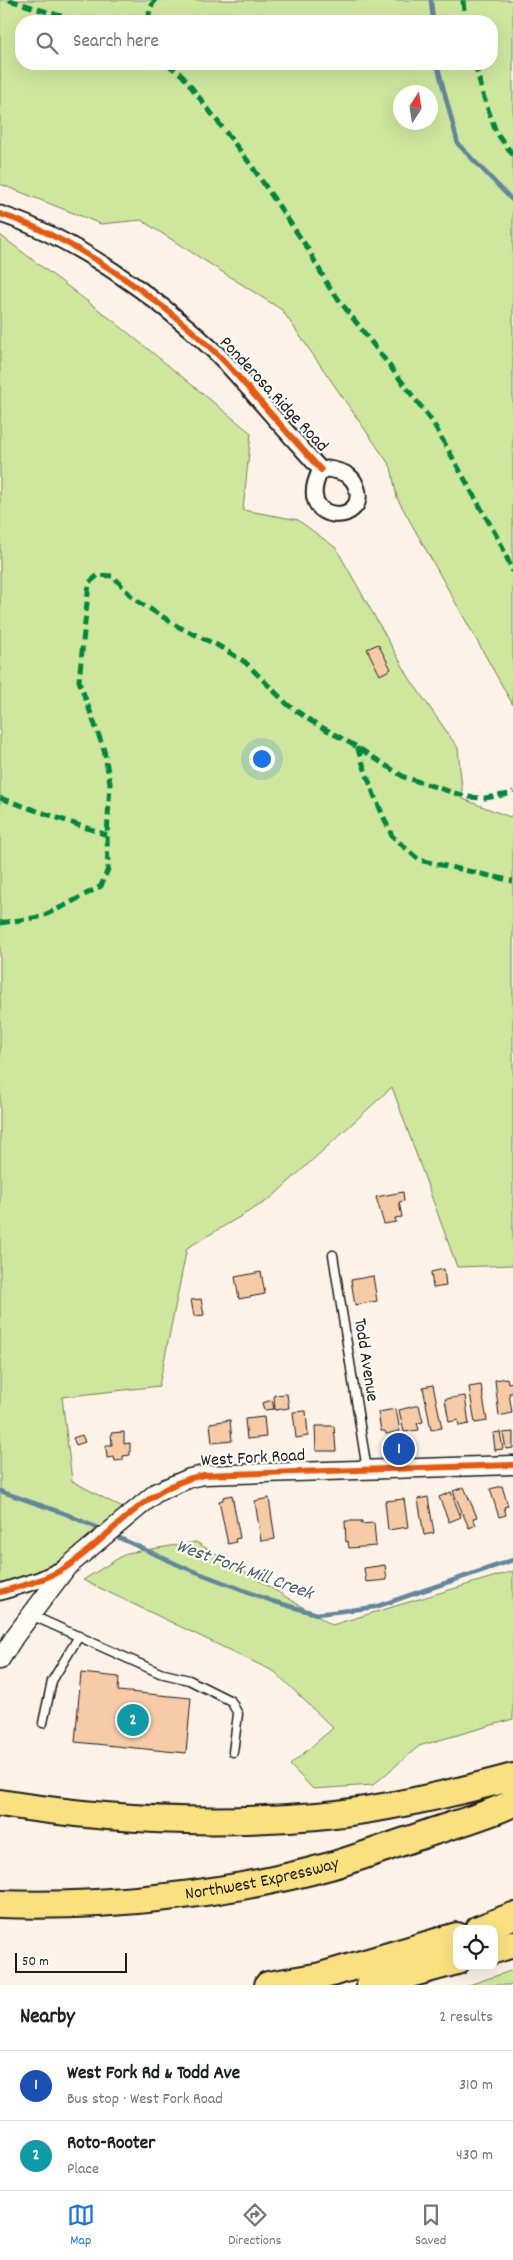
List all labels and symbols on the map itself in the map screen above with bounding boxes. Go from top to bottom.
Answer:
north arrow [393,85,438,130]
street label: Ponderosa Ridge Road [213,332,333,458]
your location [249,746,275,772]
street label: Todd Avenue [346,1317,384,1403]
pin: 1 [383,1430,415,1468]
street label: West Fork Road [200,1444,306,1474]
water label: West Fork Mill Creek [172,1534,318,1609]
pin: 2 [117,1701,149,1739]
street label: Northwest Expressway [184,1851,343,1907]
scale bar [15,1950,128,1973]

